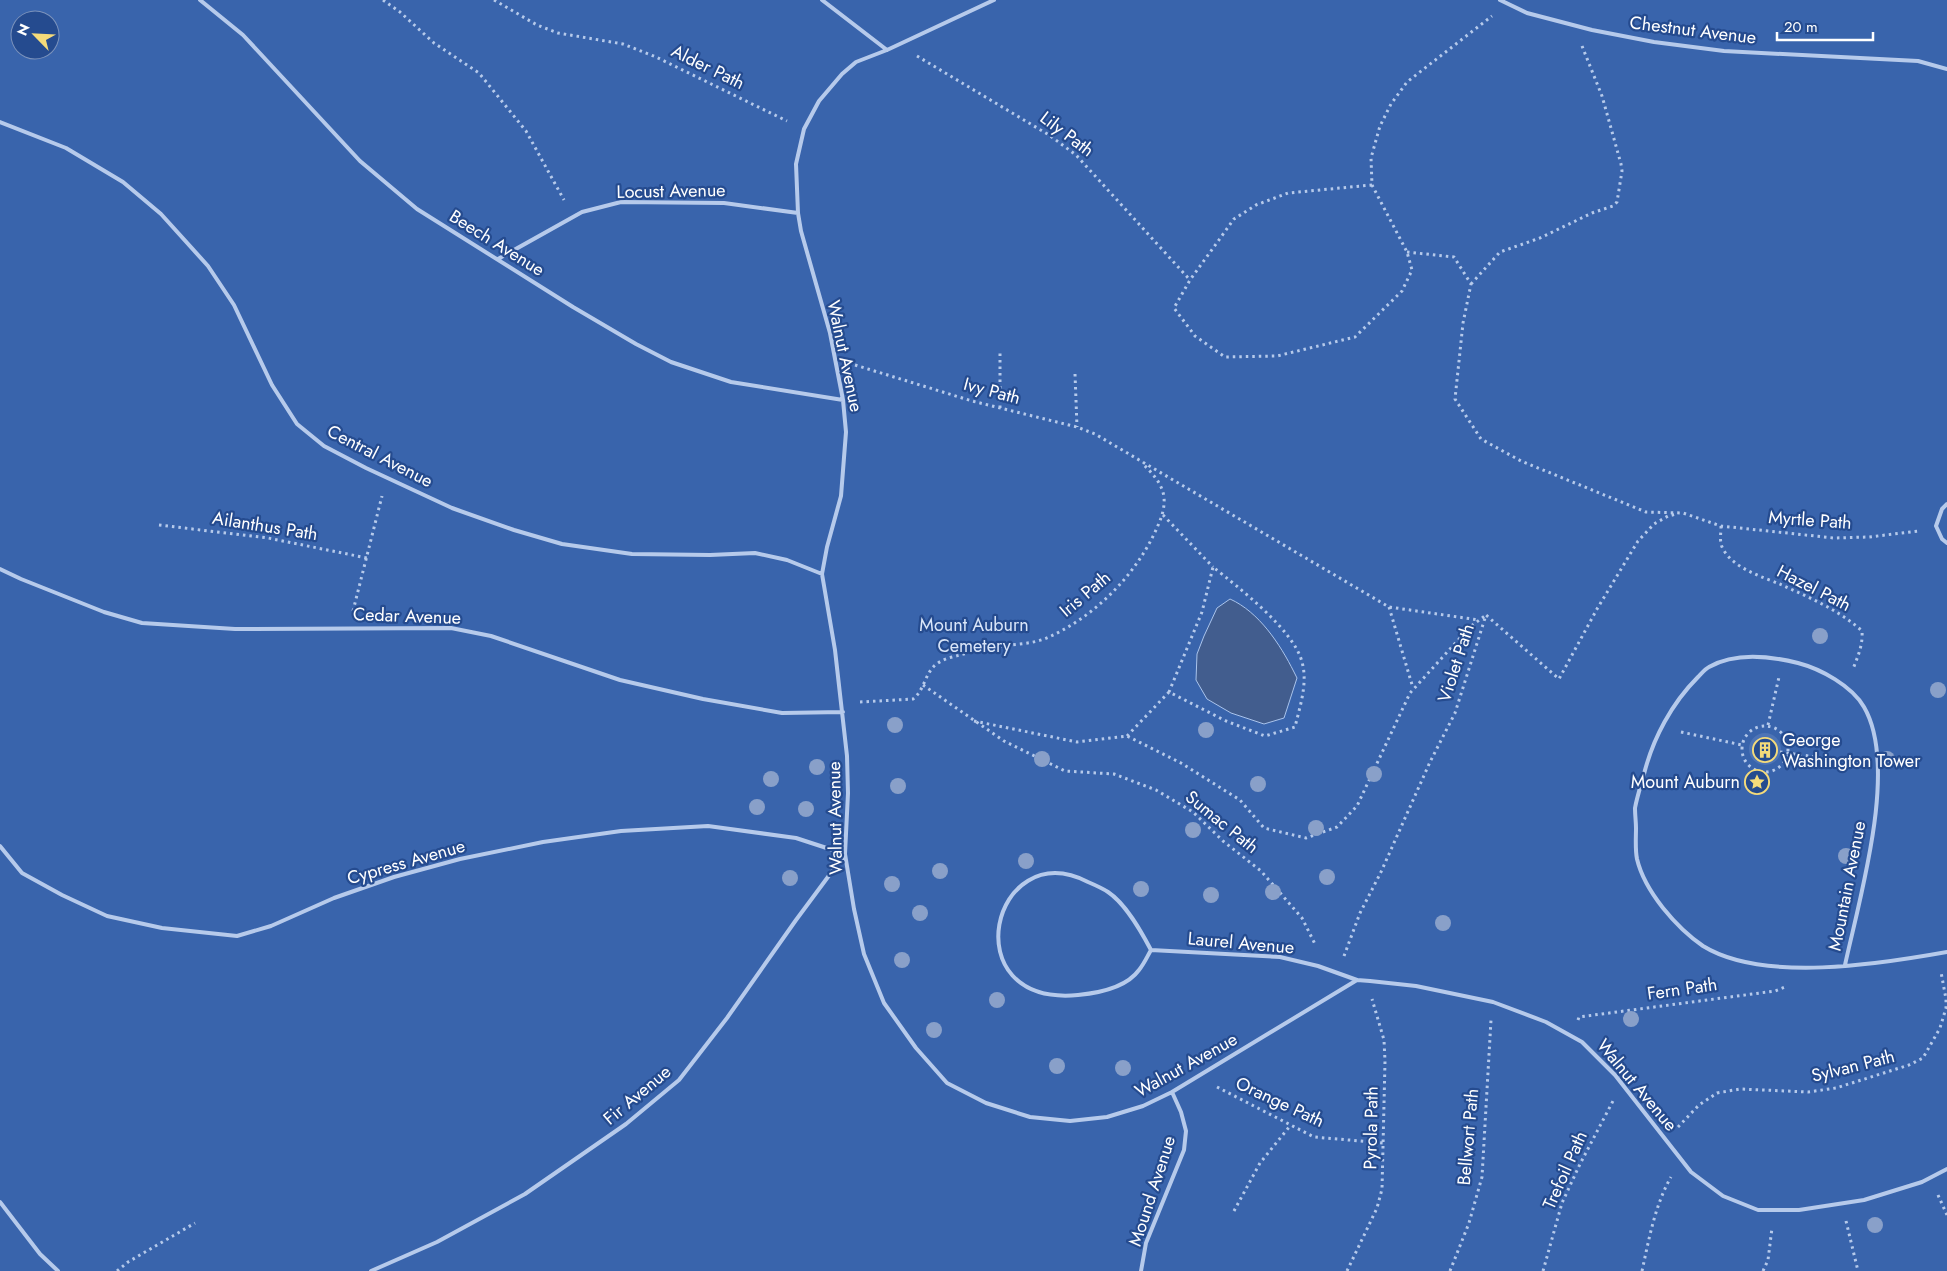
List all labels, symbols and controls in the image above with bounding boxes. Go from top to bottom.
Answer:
street label: Chestnut Avenue [1628,9,1758,51]
north arrow [10,10,60,60]
scale bar [1777,10,1873,42]
text: 20 m [1784,16,1818,38]
text: N [12,21,35,39]
street label: Alder Path [667,38,749,96]
street label: Lily Path [1034,105,1100,163]
street label: Locust Avenue [616,177,726,205]
street label: Beech Avenue [444,203,550,283]
street label: Walnut Avenue [820,298,870,414]
street label: Ivy Path [961,371,1023,411]
street label: Central Avenue [323,418,437,494]
street label: Myrtle Path [1767,504,1853,536]
street label: Ailanthus Path [210,505,320,547]
street label: Hazel Path [1772,558,1856,618]
street label: Iris Path [1054,565,1116,623]
street label: Cedar Avenue [352,601,462,631]
park label: Mount Auburn Cemetery [919,612,1029,659]
street label: Violet Path [1431,620,1481,706]
place label: George Washington Tower [1782,727,1921,774]
building icon: George Washington Tower [1752,737,1778,763]
street label: Walnut Avenue [821,761,849,875]
place label: Mount Auburn [1631,769,1740,795]
place icon: Mount Auburn [1744,769,1770,795]
street label: Sumac Path [1180,784,1264,860]
street label: Mountain Avenue [1822,819,1872,953]
street label: Cypress Avenue [344,833,468,891]
street label: Laurel Avenue [1187,925,1295,961]
street label: Fern Path [1645,971,1719,1007]
street label: Walnut Avenue [1130,1026,1242,1104]
street label: Walnut Avenue [1591,1033,1683,1137]
street label: Sylvan Path [1809,1043,1897,1089]
street label: Fir Avenue [597,1059,677,1131]
street label: Orange Path [1231,1070,1329,1134]
street label: Pyrola Path [1357,1086,1385,1170]
street label: Bellwort Path [1451,1088,1485,1186]
street label: Trefoil Path [1536,1127,1594,1213]
street label: Mound Avenue [1122,1132,1182,1250]

